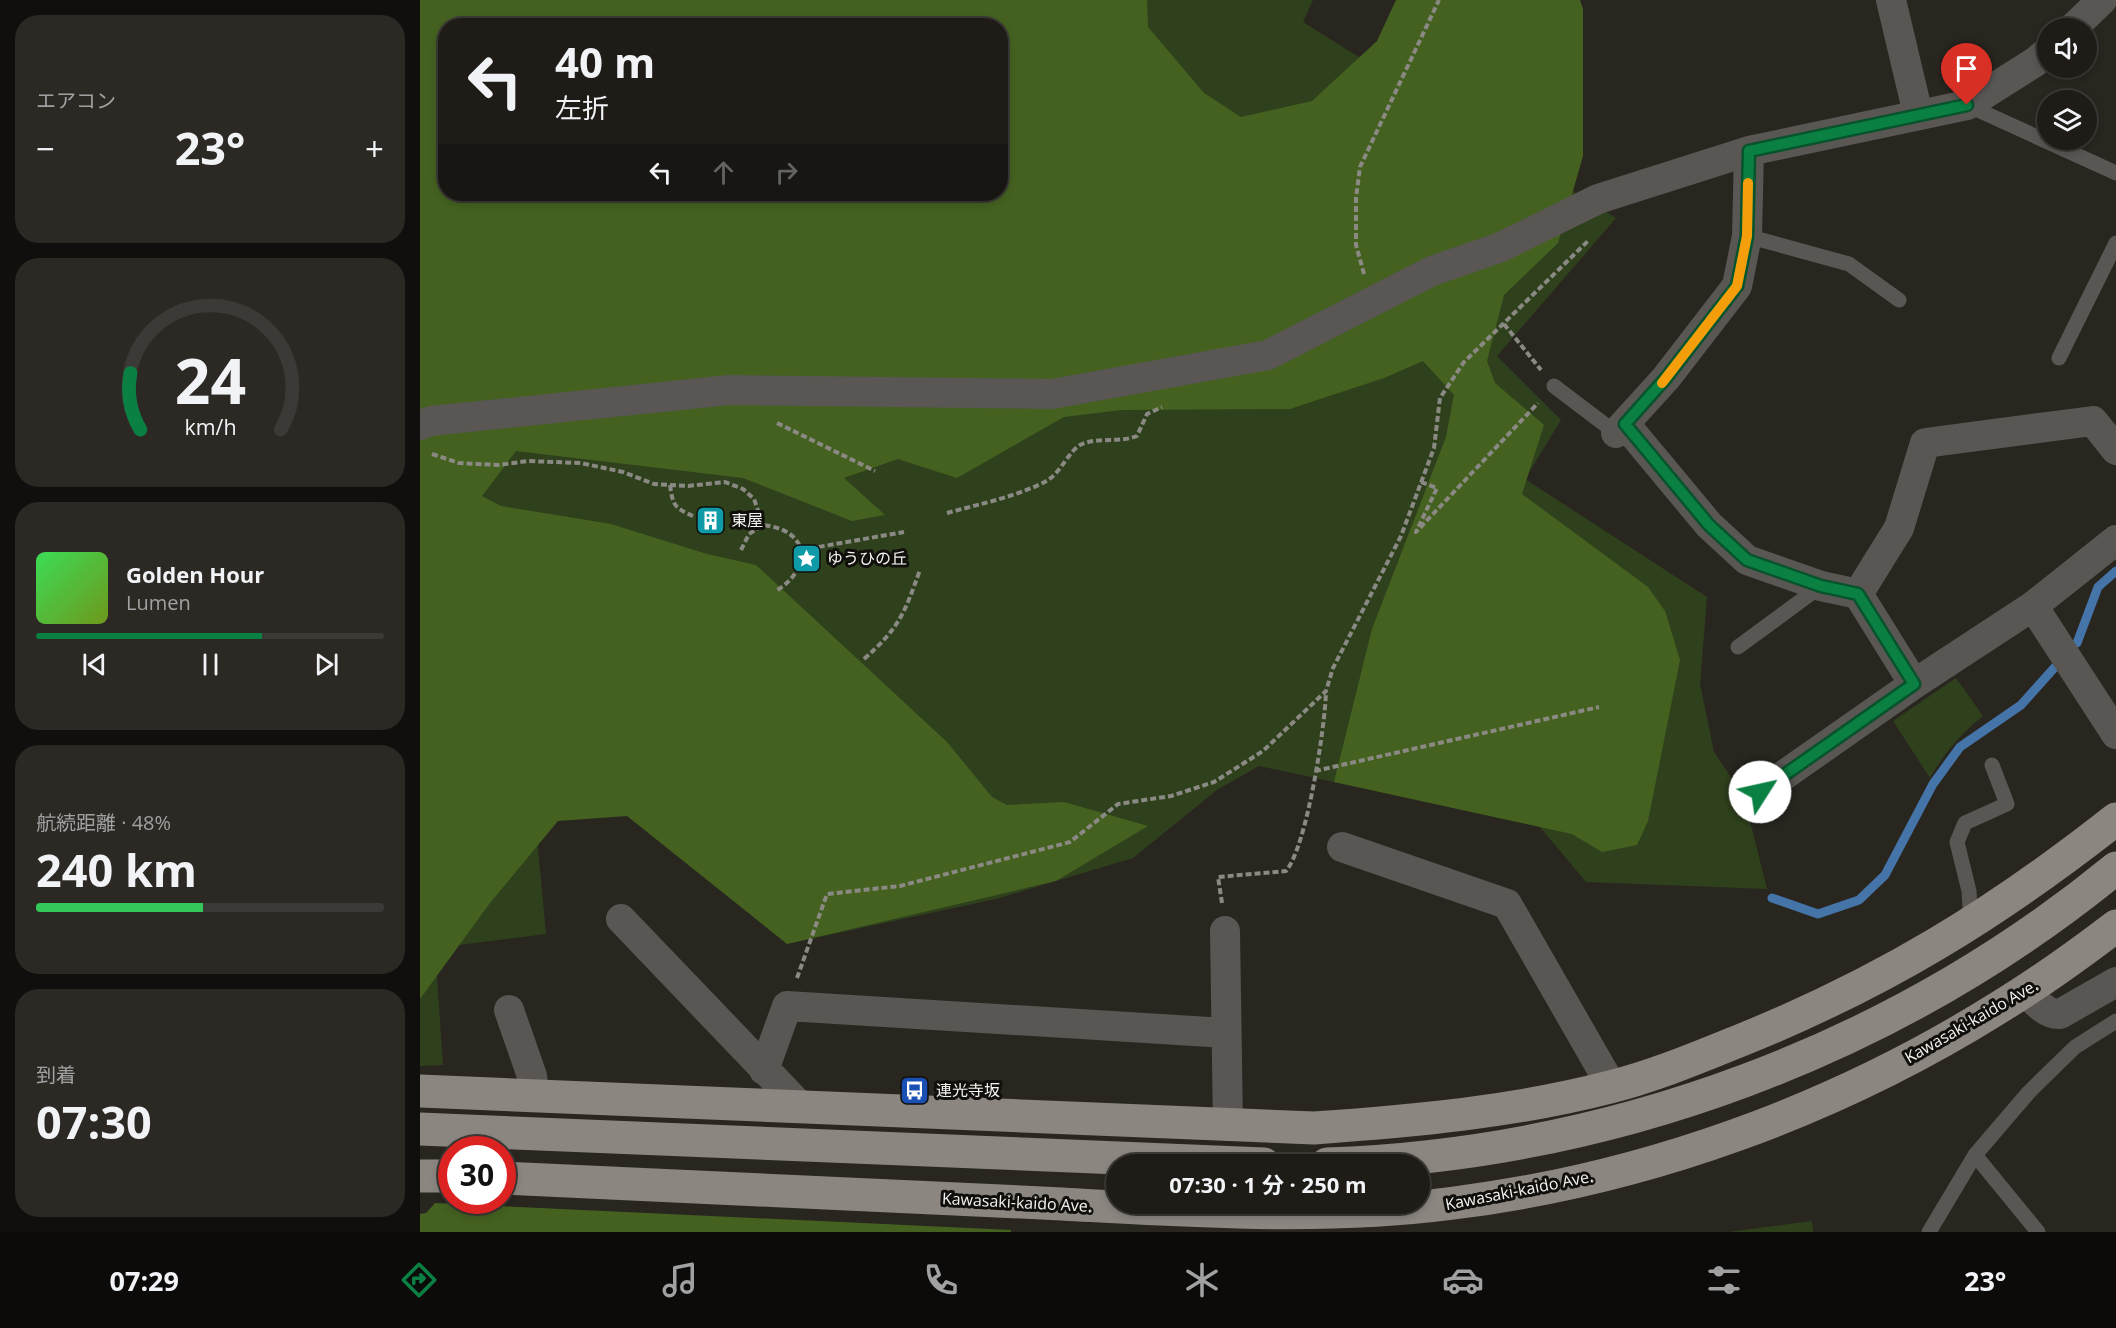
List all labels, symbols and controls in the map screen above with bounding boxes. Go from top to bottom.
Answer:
map controls [2037,18,2097,150]
button: sound [2037,18,2097,78]
text: 40 m [555,33,655,90]
icon: left [456,42,534,120]
pin [1941,43,1992,105]
icon: arrive [1950,52,1983,85]
text: エアコン [36,87,116,114]
text: 左折 [555,89,609,126]
button: layers [2037,90,2097,150]
text: 23° [175,117,245,178]
text: − [36,126,55,171]
text: + [365,126,384,171]
icon: left [644,156,677,189]
icon: ahead [707,156,740,189]
icon: right [770,156,803,189]
text: 24 [174,337,246,422]
text: km/h [184,412,236,441]
building icon: 東屋 [694,504,726,536]
place label: 東屋 [731,509,763,531]
place icon: ゆうひの丘 [790,542,822,574]
place label: ゆうひの丘 [827,547,907,569]
text: Golden Hour [126,559,264,589]
text: Lumen [126,589,191,616]
icon: previous [78,648,111,681]
icon: pause [194,648,227,681]
icon: next [310,648,343,681]
position arrow [1728,760,1792,824]
text: 航続距離 · 48% [36,809,171,836]
text: 240 km [36,839,197,900]
street label: Kawasaki-kaido Ave. [1900,974,2042,1068]
text: 到着 [36,1061,76,1088]
bus stop icon: 連光寺坂 [899,1074,931,1106]
place label: 連光寺坂 [936,1079,1000,1101]
text: 07:30 [36,1091,152,1152]
speed limit sign: 30 [438,1136,516,1214]
street label: Kawasaki-kaido Ave. [1443,1165,1595,1215]
text: 07:30 · 1 分 · 250 m [1169,1169,1367,1199]
street label: Kawasaki-kaido Ave. [941,1187,1093,1217]
icon: directions [398,1259,440,1301]
icon: music [659,1259,701,1301]
icon: phone [920,1259,962,1301]
icon: climate [1181,1259,1223,1301]
icon: car [1442,1259,1484,1301]
icon: filters [1703,1259,1745,1301]
text: 07:29 [110,1262,179,1299]
text: 23° [1964,1262,2006,1299]

